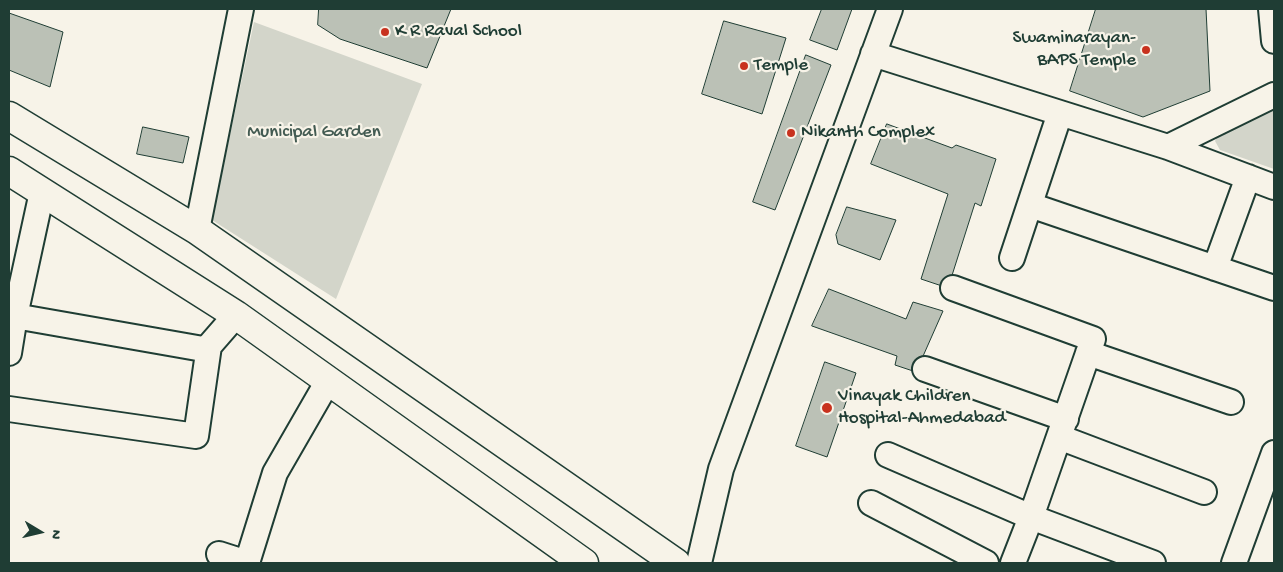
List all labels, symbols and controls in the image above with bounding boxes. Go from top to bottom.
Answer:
place label: K R Raval School [395,21,522,43]
marker: K R Raval School [379,26,391,38]
place label: Swaminarayan- BAPS Temple [1013,28,1136,72]
marker: Swaminarayan- BAPS Temple [1140,44,1152,56]
place label: Temple [754,55,808,77]
marker: Temple [738,60,750,72]
park label: Municipal Garden [247,122,381,144]
place label: Nikanth Complex [801,122,935,144]
marker: Nikanth Complex [785,127,797,139]
place label: Vinayak Children Hospital-Ahmedabad [838,386,1006,430]
marker: Vinayak Children Hospital-Ahmedabad [820,401,834,415]
north arrow [15,507,65,557]
text: N [46,529,64,540]

